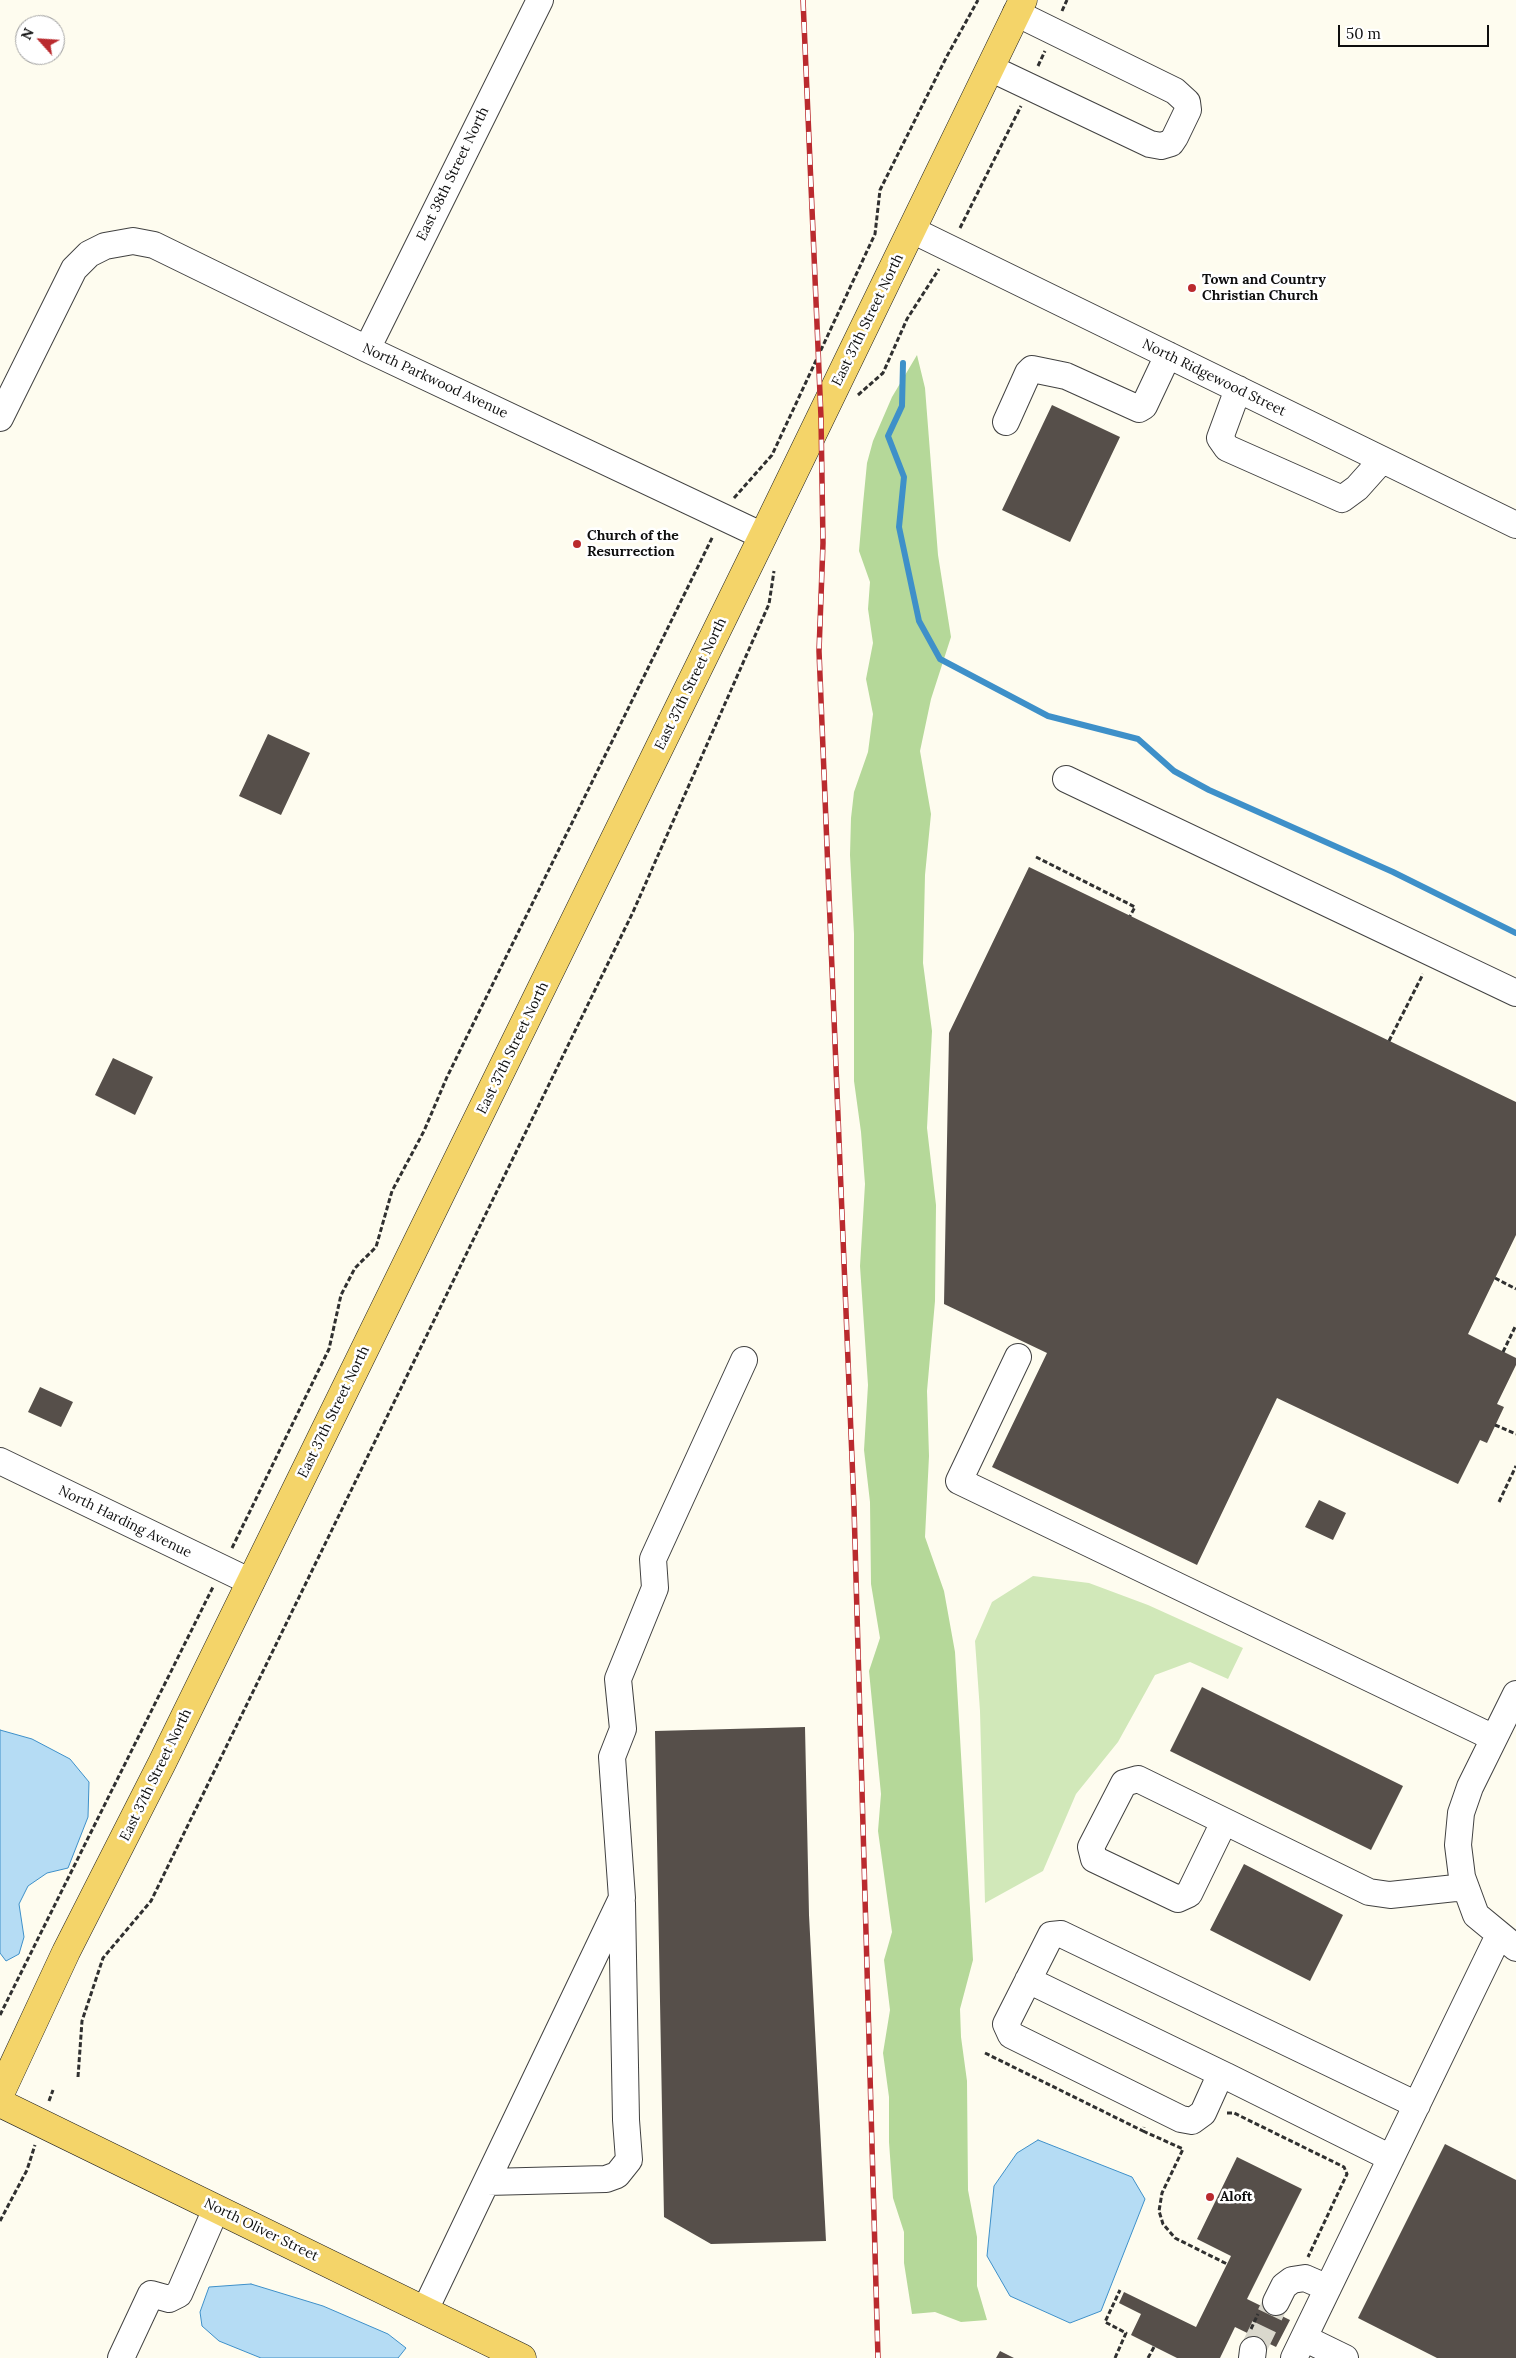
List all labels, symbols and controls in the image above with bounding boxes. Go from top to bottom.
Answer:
north arrow [15,15,65,65]
scale bar [1341,15,1492,47]
text: 50 m [1346,24,1381,43]
text: N [17,25,38,43]
street label: East 38th Street North [413,104,493,244]
street label: East 37th Street North [829,251,907,389]
place label: Town and Country Christian Church [1202,272,1326,304]
marker: Town and Country Christian Church [1186,282,1198,294]
street label: North Ridgewood Street [1139,336,1289,420]
street label: North Parkwood Avenue [360,340,510,422]
place label: Church of the Resurrection [587,528,679,560]
marker: Church of the Resurrection [571,538,583,550]
street label: East 37th Street North [652,615,730,753]
street label: East 37th Street North [474,979,552,1117]
street label: East 37th Street North [295,1343,373,1481]
street label: North Harding Avenue [56,1482,194,1562]
street label: East 37th Street North [117,1706,195,1844]
place label: Aloft [1220,2189,1253,2205]
marker: Aloft [1204,2191,1216,2203]
street label: North Oliver Street [201,2195,321,2265]

